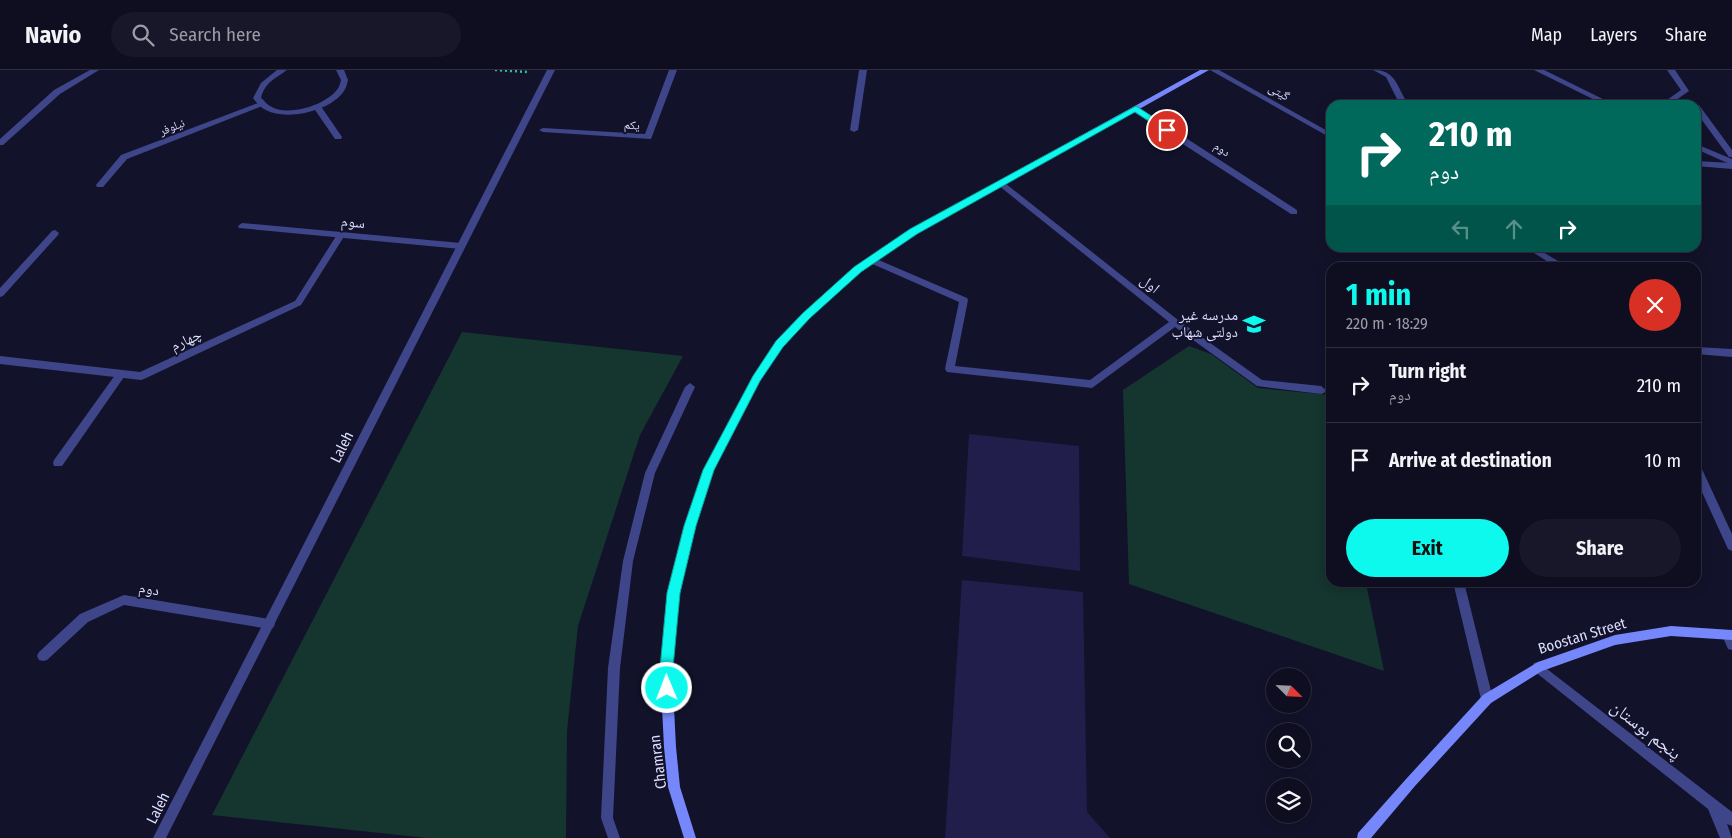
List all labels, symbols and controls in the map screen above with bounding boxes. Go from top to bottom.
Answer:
search box [111,12,461,57]
text: Navio [25,21,81,49]
icon: search [129,21,157,49]
text: Search here [169,23,261,46]
text: Map [1531,24,1562,46]
text: Layers [1590,24,1637,46]
text: Share [1665,24,1707,46]
street label: گیتی [1266,81,1292,104]
pin [1146,109,1188,151]
text: 210 m [1429,113,1513,155]
street label: نیلوفر [156,116,187,139]
icon: arrive [1153,116,1181,144]
street label: یکم [623,117,641,134]
icon: right [1346,120,1411,185]
street label: دوم [1211,139,1233,160]
text: دوم [1429,158,1459,185]
street label: سوم [340,212,366,233]
icon: left [1447,215,1475,243]
icon: ahead [1500,215,1528,243]
icon: right [1553,215,1581,243]
street label: اول [1136,271,1163,298]
text: 1 min [1346,277,1411,313]
button: close [1629,279,1681,331]
place label: مدرسه غیر دولتی شهاب [1171,306,1238,342]
school or university icon: مدرسه غیر دولتی شهاب [1241,311,1267,337]
text: 220 m · 18:29 [1346,314,1428,333]
street label: چهارم [168,325,205,356]
text: Turn right [1389,360,1466,383]
icon: right [1346,371,1374,399]
text: 210 m [1637,374,1681,397]
text: دوم [1389,385,1411,404]
street label: Laleh [327,428,357,466]
icon: arrive [1346,446,1374,474]
text: Arrive at destination [1389,449,1552,472]
text: 10 m [1645,449,1681,472]
button: Exit [1346,519,1509,577]
button: Share [1519,519,1681,577]
street label: دوم [137,579,161,600]
street label: Boostan Street [1536,614,1628,658]
position arrow [640,661,692,713]
north arrow [1266,668,1311,712]
map controls [1266,668,1311,823]
street label: پنجم بوستان [1606,695,1686,765]
button: search [1266,723,1311,768]
street label: Chamran [646,734,670,790]
button: layers [1266,778,1311,823]
street label: Laleh [143,789,173,827]

